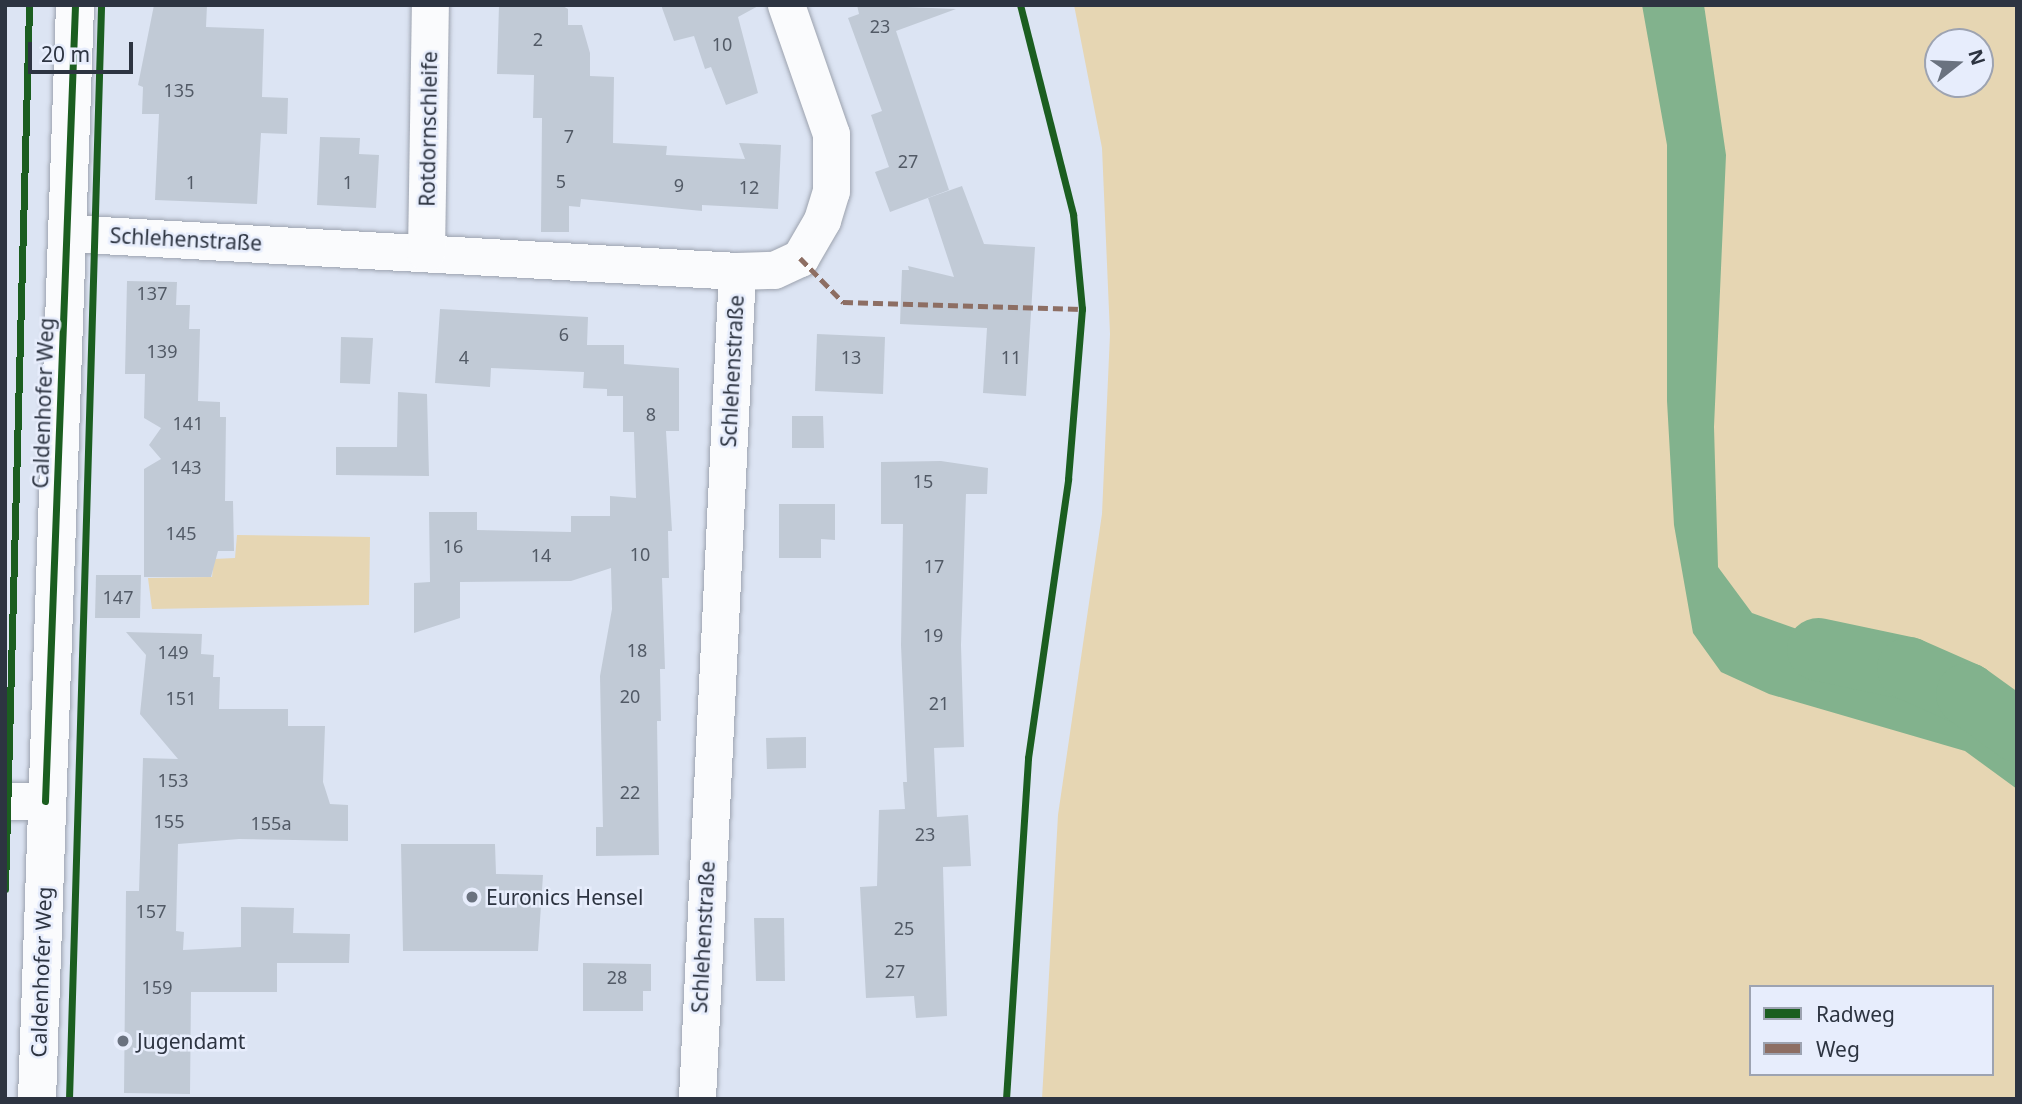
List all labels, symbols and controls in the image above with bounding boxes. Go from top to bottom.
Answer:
house number: 23 [870,15,890,37]
scale bar [32,28,136,72]
house number: 2 [533,28,543,50]
north arrow [1924,28,1994,98]
house number: 10 [712,33,732,55]
text: 20 m [41,40,90,68]
text: N [1962,46,1992,68]
street label: Rotdornschleife [414,51,442,207]
house number: 135 [164,79,194,101]
house number: 7 [564,125,574,147]
house number: 27 [898,150,918,172]
house number: 5 [556,170,566,192]
house number: 1 [186,171,196,193]
house number: 1 [343,171,353,193]
house number: 9 [674,174,684,196]
house number: 12 [739,176,759,198]
street label: Schlehenstraße [109,222,263,256]
house number: 137 [137,282,167,304]
street label: Schlehenstraße [715,294,749,448]
street label: Caldenhofer Weg [27,317,59,489]
house number: 6 [559,323,569,345]
house number: 139 [147,340,177,362]
house number: 4 [459,346,469,368]
house number: 13 [841,346,861,368]
house number: 11 [1001,346,1021,368]
house number: 8 [646,403,656,425]
house number: 141 [173,412,203,434]
house number: 143 [171,456,201,478]
house number: 15 [913,470,933,492]
house number: 145 [166,522,196,544]
house number: 16 [443,535,463,557]
house number: 10 [630,543,650,565]
house number: 14 [531,544,551,566]
house number: 17 [924,555,944,577]
house number: 147 [103,586,133,608]
house number: 19 [923,624,943,646]
house number: 18 [627,639,647,661]
house number: 149 [158,641,188,663]
house number: 20 [620,685,640,707]
house number: 151 [166,687,196,709]
house number: 21 [929,692,949,714]
house number: 153 [158,769,188,791]
house number: 22 [620,781,640,803]
house number: 155 [154,810,184,832]
house number: 155a [251,812,291,834]
house number: 23 [915,823,935,845]
street label: Schlehenstraße [686,860,720,1014]
place label: Euronics Hensel [486,884,643,910]
street label: Caldenhofer Weg [25,886,57,1058]
marker: Euronics Hensel [464,889,480,905]
house number: 157 [136,900,166,922]
house number: 25 [894,917,914,939]
house number: 27 [885,960,905,982]
house number: 28 [607,966,627,988]
house number: 159 [142,976,172,998]
legend [1749,985,1994,1076]
text: Radweg [1816,1000,1895,1028]
place label: Jugendamt [137,1028,245,1054]
marker: Jugendamt [115,1033,131,1049]
text: Weg [1816,1035,1860,1063]

